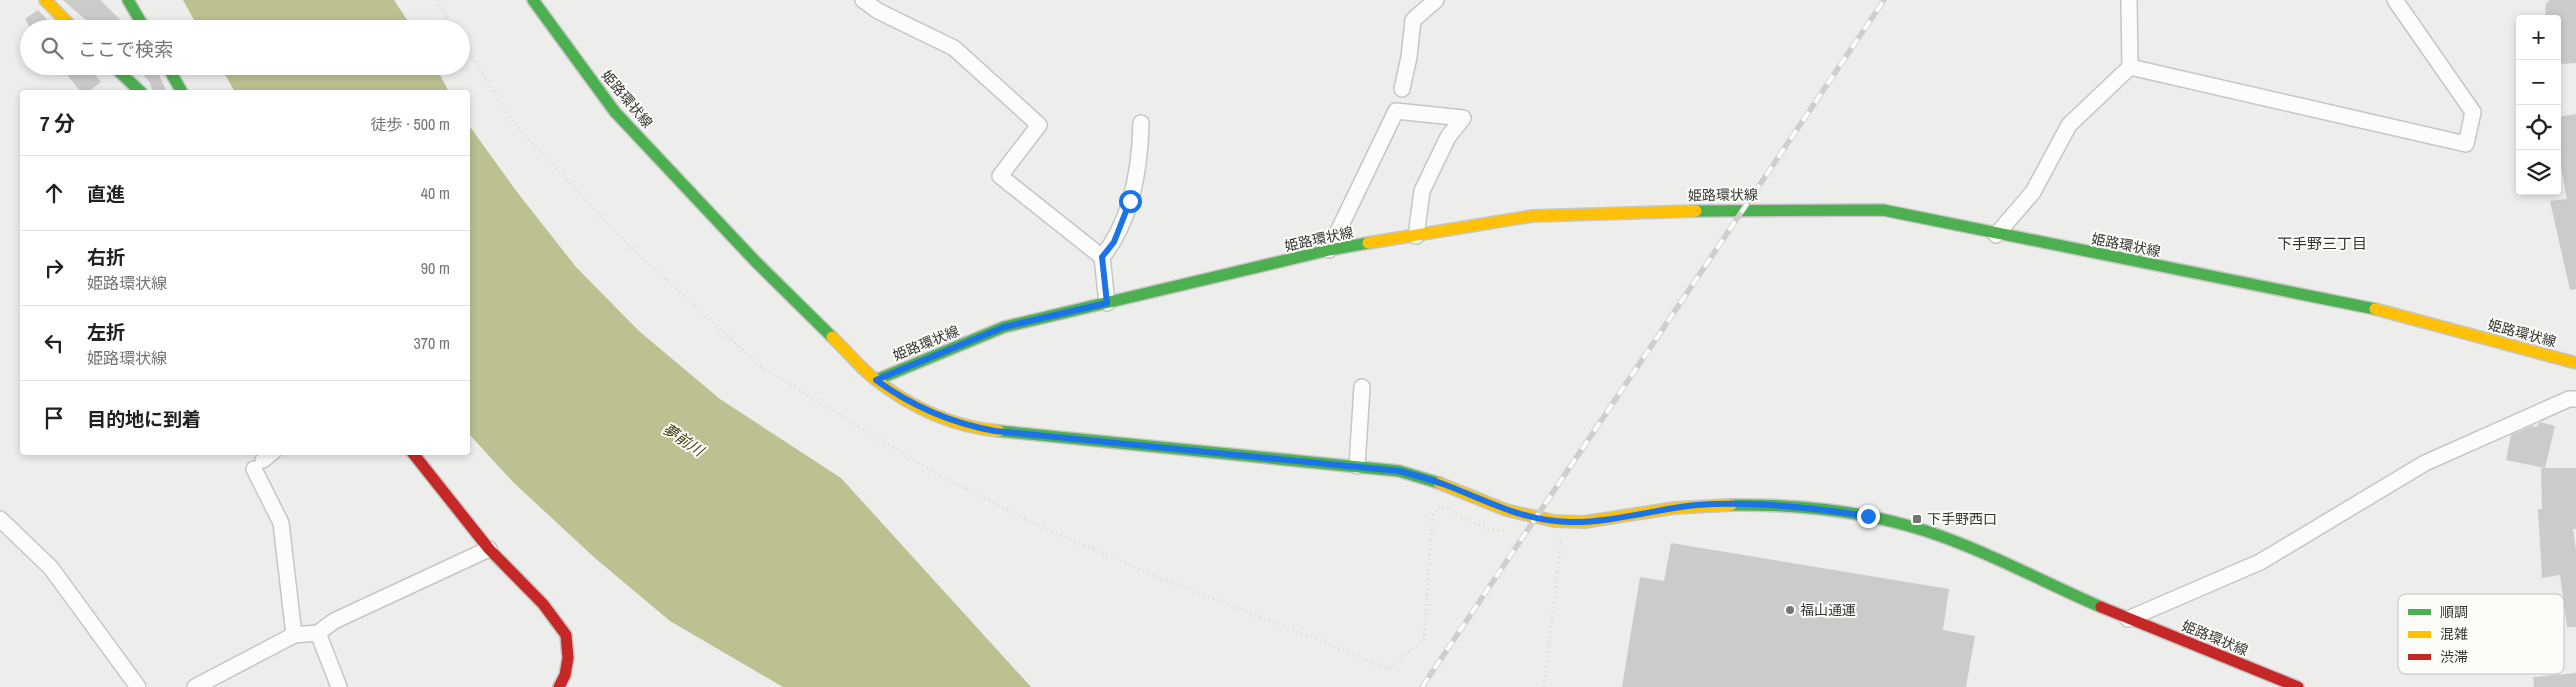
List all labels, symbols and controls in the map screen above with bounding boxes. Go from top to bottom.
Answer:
map controls [2516,15,2561,195]
button: + [2516,15,2561,60]
search box [20,20,470,75]
icon: search [38,34,66,62]
text: ここで検索 [78,36,173,62]
button: − [2516,60,2561,105]
street label: 姫路環状線 [598,66,656,132]
button: locate [2516,105,2561,150]
text: 7 分 [40,109,75,138]
text: 徒歩 · 500 m [371,113,450,135]
button: layers [2516,150,2561,195]
icon: ahead [40,179,68,207]
text: 直進 [87,181,125,207]
text: 40 m [421,182,450,204]
street label: 姫路環状線 [1688,185,1758,205]
route start [1119,190,1142,213]
street label: 姫路環状線 [1283,223,1355,255]
street label: 姫路環状線 [2090,229,2162,261]
district label: 下手野三丁目 [2277,233,2367,254]
text: 右折 [87,244,125,270]
icon: right [40,254,68,282]
text: 90 m [421,257,450,279]
text: 姫路環状線 [87,272,167,294]
street label: 姫路環状線 [2486,315,2558,351]
text: 左折 [87,319,125,345]
street label: 姫路環状線 [890,322,962,364]
icon: left [40,329,68,357]
text: 370 m [414,332,450,354]
text: 姫路環状線 [87,347,167,369]
icon: arrive [40,404,68,432]
text: 目的地に到着 [87,406,201,432]
water label: 夢前川 [659,418,709,462]
route end [1857,505,1880,528]
place label: 下手野西口 [1927,510,1997,528]
marker: 下手野西口 [1911,513,1923,525]
legend [2398,594,2564,674]
place label: 福山通運 [1800,601,1856,619]
text: 順調 [2440,603,2468,621]
marker: 福山通運 [1784,604,1796,616]
street label: 姫路環状線 [2179,617,2251,659]
text: 混雑 [2440,625,2468,643]
text: 渋滞 [2440,648,2468,666]

